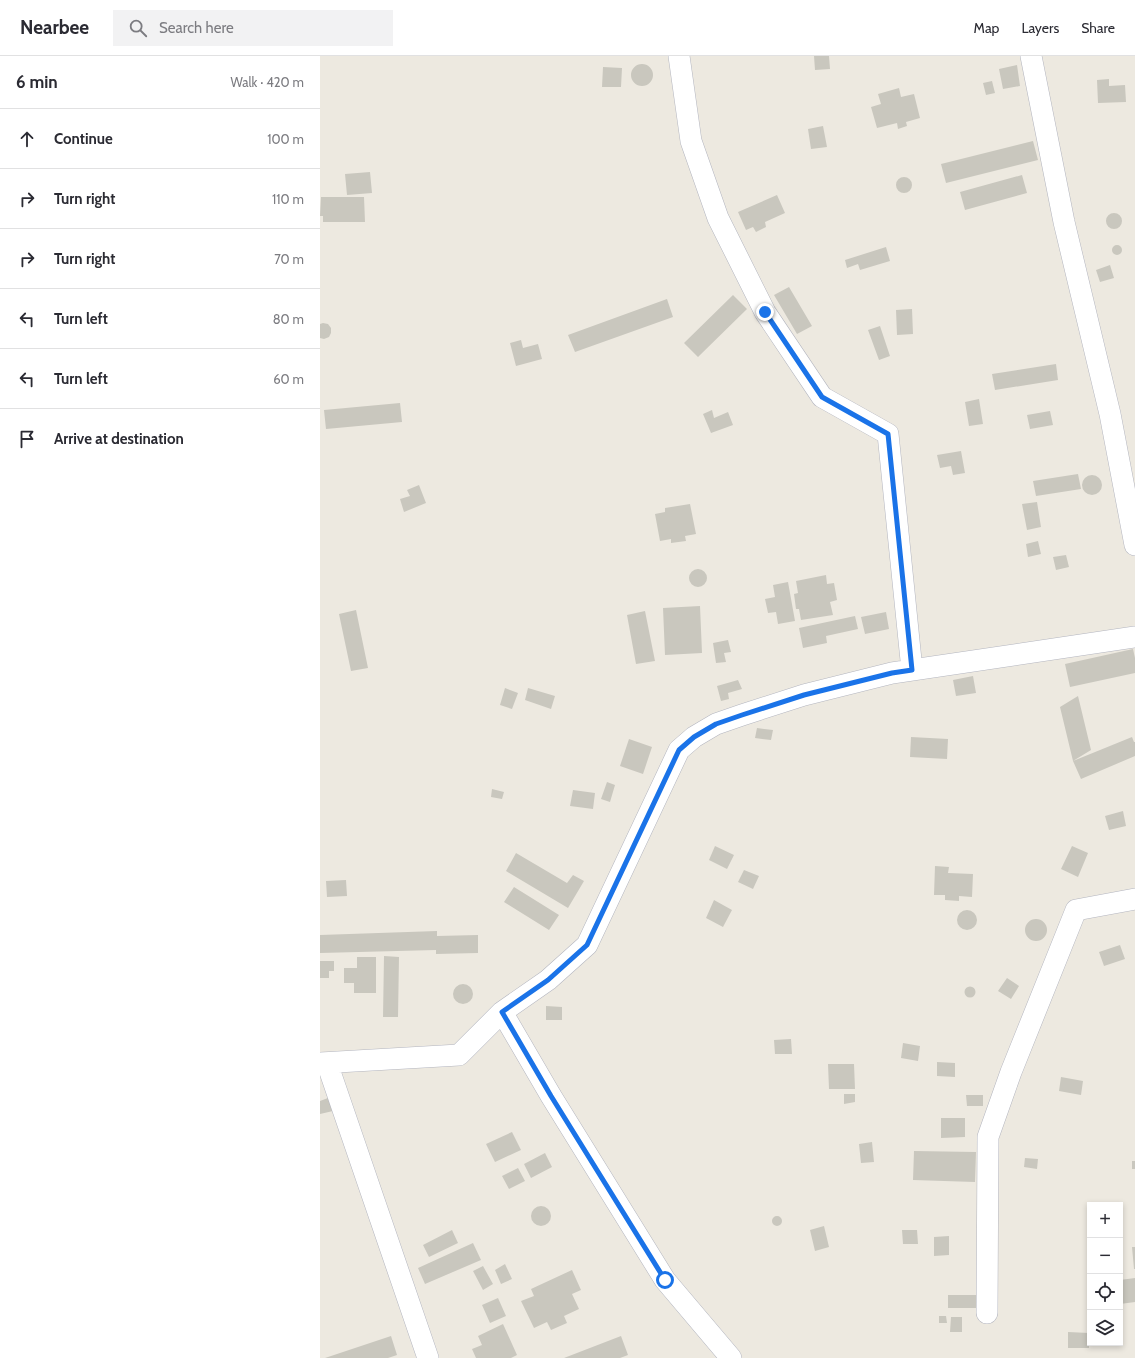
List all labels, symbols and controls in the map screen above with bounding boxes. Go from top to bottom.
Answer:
search box [113,10,393,46]
text: Nearbee [20,16,89,39]
icon: search [127,17,149,39]
text: Search here [159,19,234,37]
text: Map [974,19,999,37]
text: Layers [1021,19,1059,37]
text: Share [1081,19,1115,37]
text: 6 min [16,72,58,92]
text: Walk · 420 m [230,74,304,90]
icon: ahead [16,128,38,150]
text: Continue [54,130,113,148]
text: 100 m [267,131,304,147]
icon: right [16,188,38,210]
text: Turn right [54,190,115,208]
text: 110 m [272,191,304,207]
icon: right [16,248,38,270]
text: Turn right [54,250,115,268]
text: 70 m [274,251,304,267]
route end [756,303,774,321]
icon: left [16,308,38,330]
text: Turn left [54,310,108,328]
text: 80 m [273,311,304,327]
icon: left [16,368,38,390]
text: Turn left [54,370,108,388]
text: 60 m [273,371,304,387]
icon: arrive [16,428,38,450]
text: Arrive at destination [54,430,184,448]
map controls [1087,1202,1123,1346]
button: + [1087,1202,1123,1238]
button: − [1087,1238,1123,1274]
route start [656,1271,674,1289]
button: locate [1087,1274,1123,1310]
button: layers [1087,1310,1123,1346]

